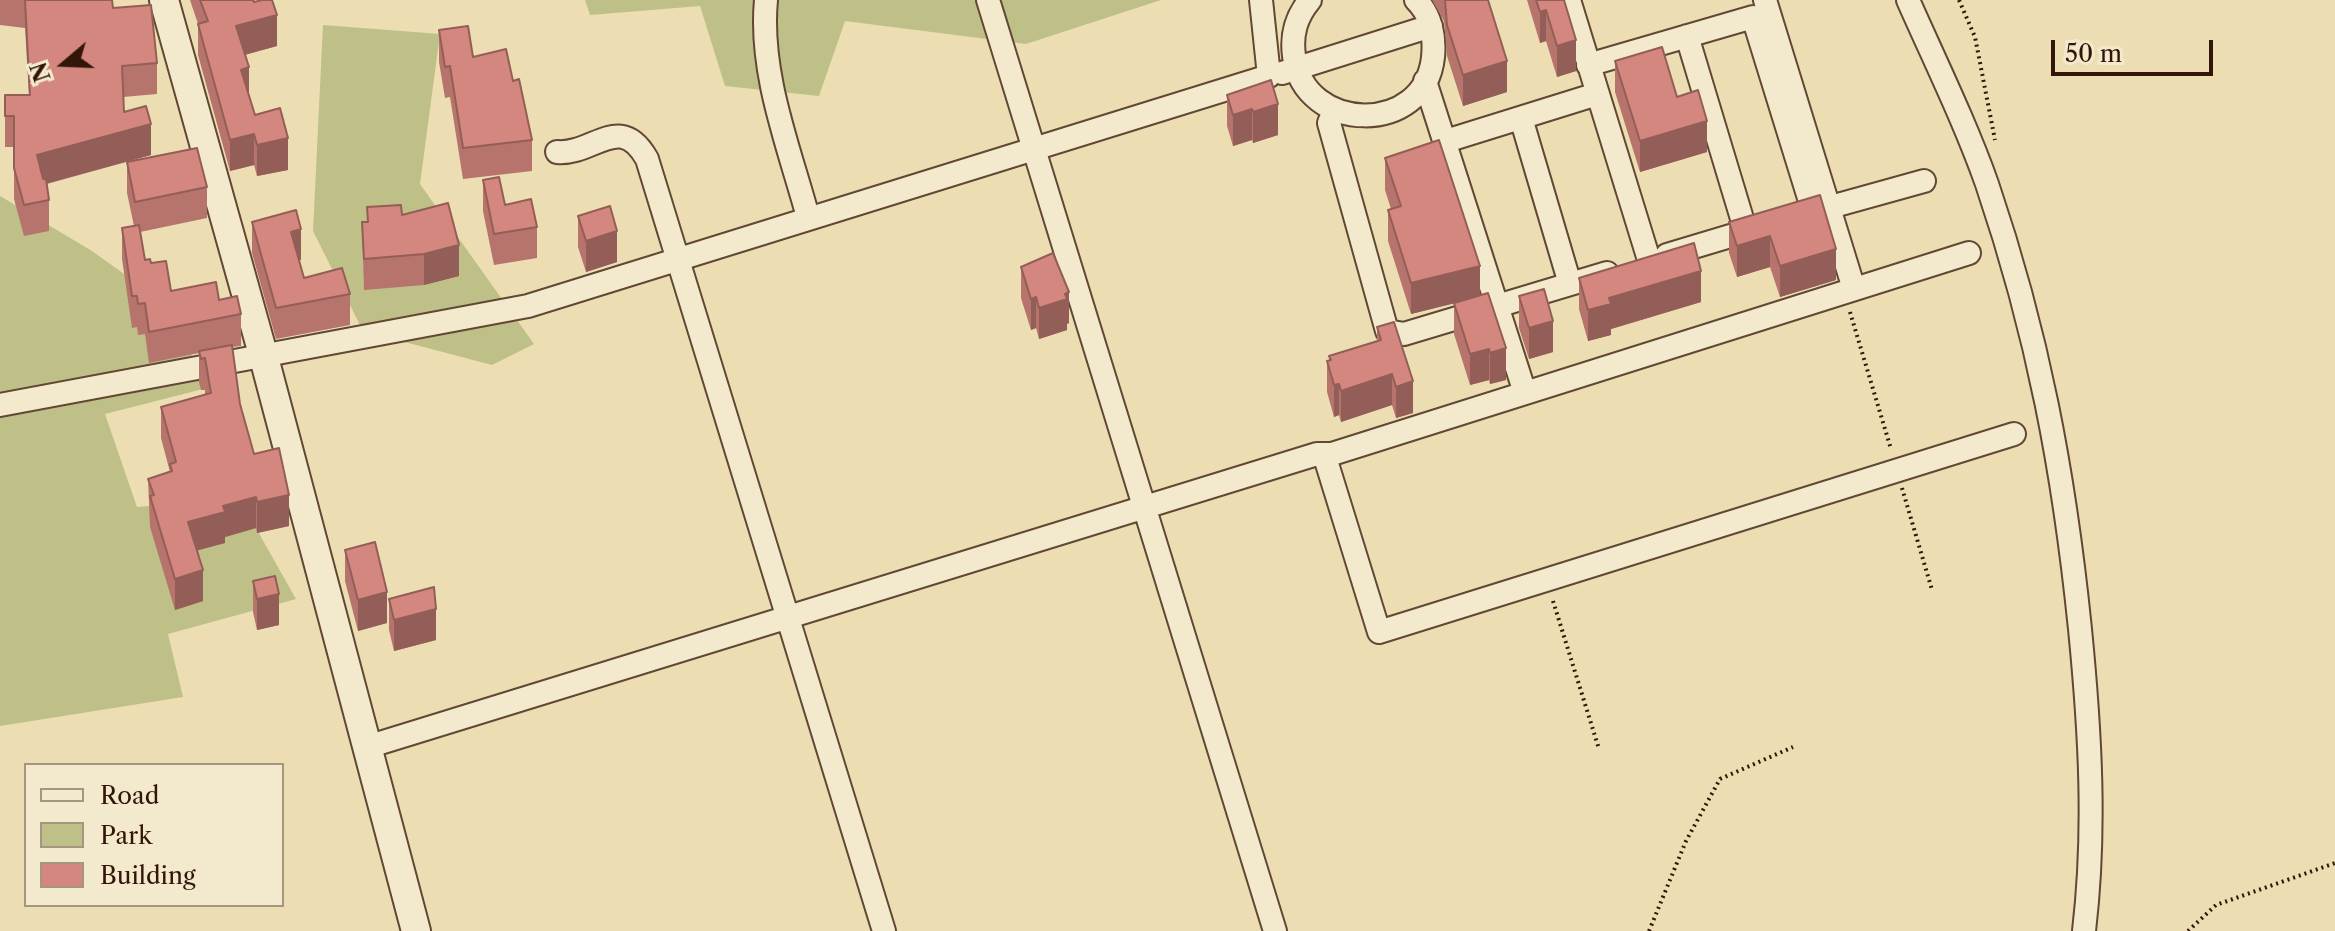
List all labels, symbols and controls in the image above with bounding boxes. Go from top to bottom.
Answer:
north arrow [24,24,104,104]
scale bar [2055,24,2217,74]
text: 50 m [2065,39,2122,68]
text: N [25,59,57,85]
legend [24,763,284,907]
text: Road [100,781,159,810]
text: Park [100,821,152,850]
text: Building [100,861,196,890]

